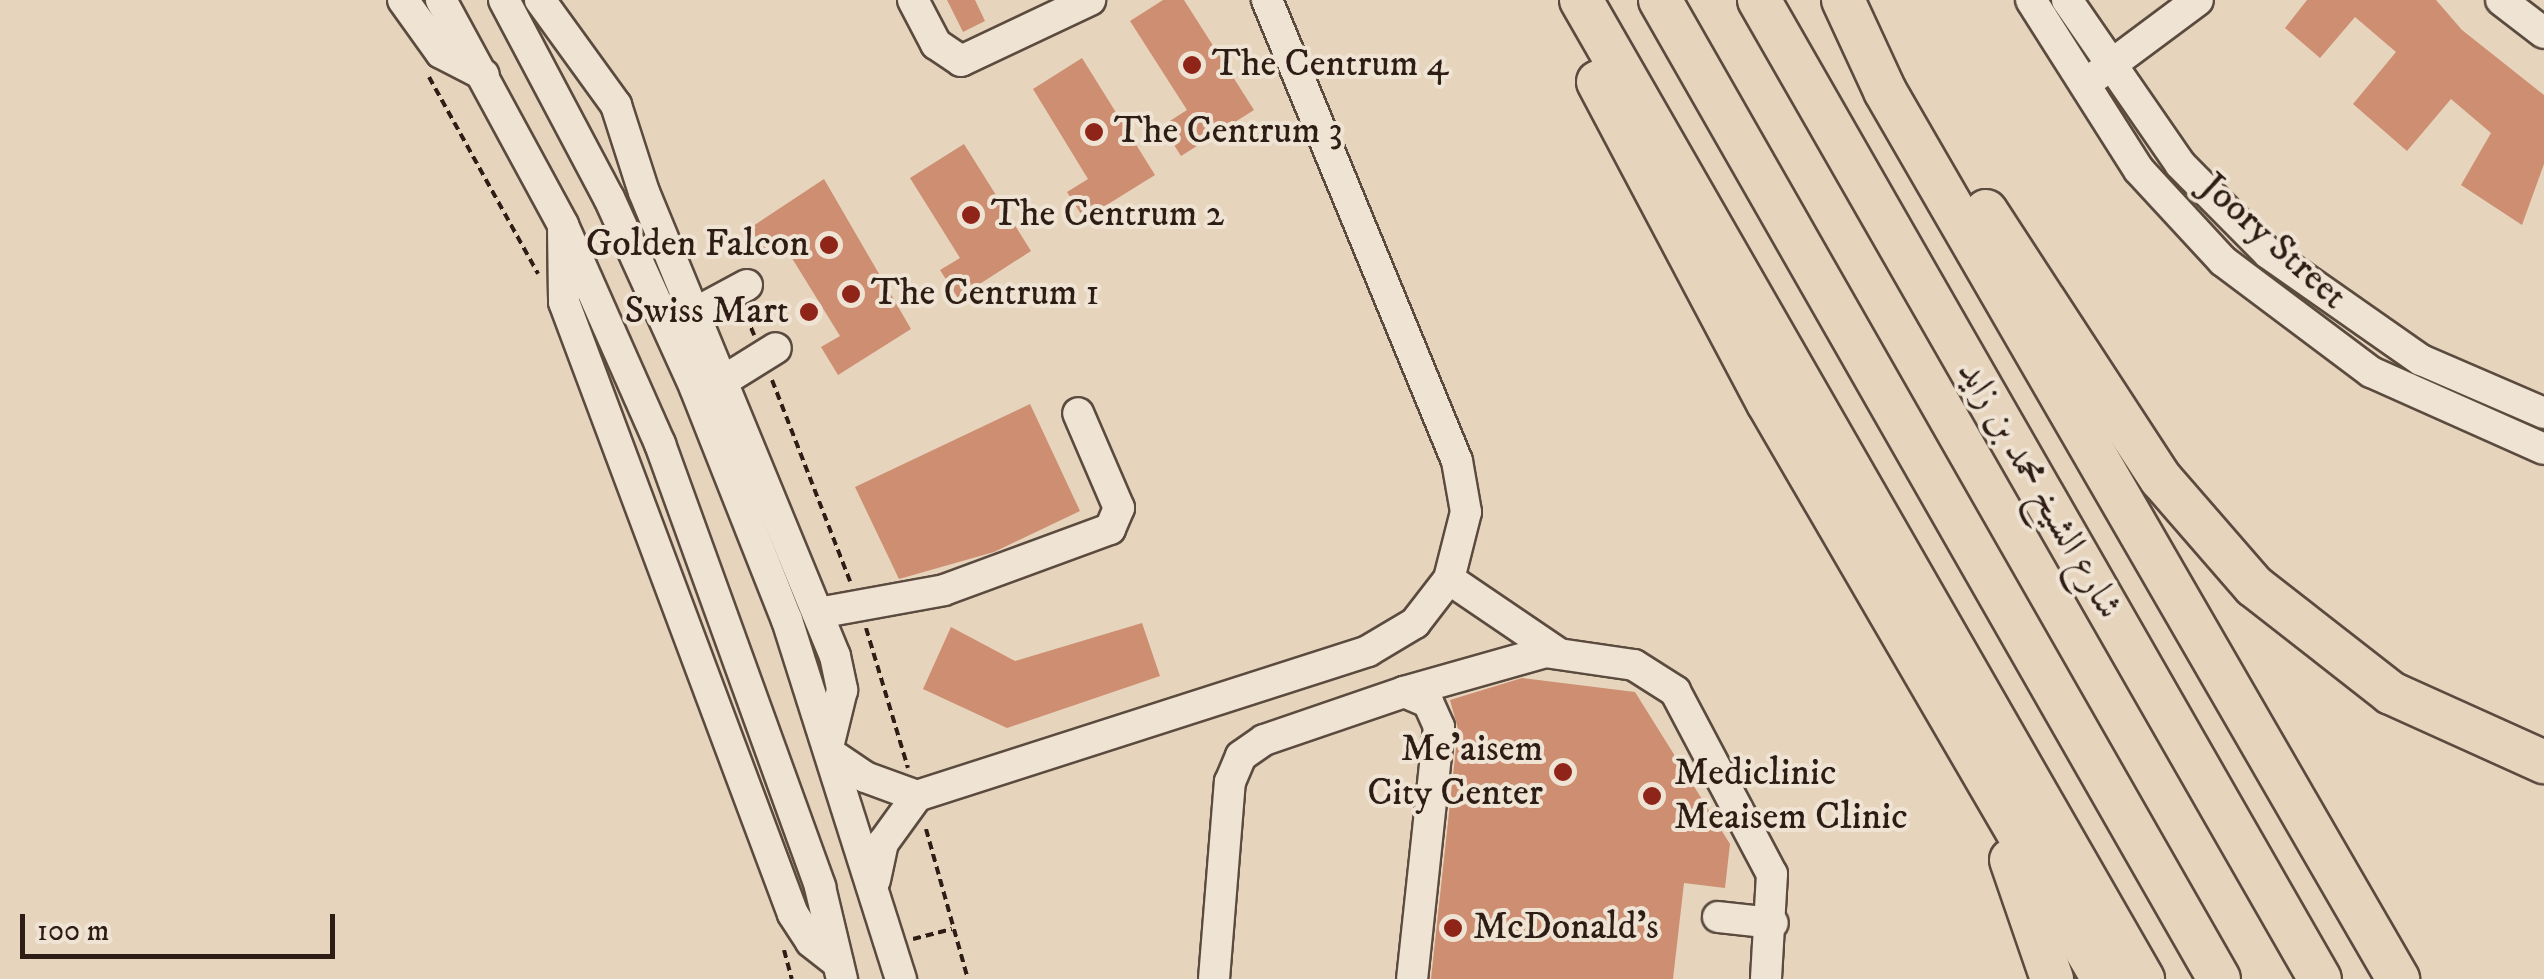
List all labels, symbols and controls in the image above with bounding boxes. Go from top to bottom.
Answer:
place label: The Centrum 4 [1212,42,1448,88]
marker: The Centrum 4 [1181,54,1203,76]
place label: The Centrum 3 [1114,109,1343,155]
marker: The Centrum 3 [1083,121,1105,143]
street label: Joory Street [2190,164,2356,320]
place label: The Centrum 2 [991,192,1224,238]
marker: The Centrum 2 [960,204,982,226]
place label: Golden Falcon [586,222,809,268]
marker: Golden Falcon [818,234,840,256]
place label: The Centrum 1 [871,271,1099,317]
marker: The Centrum 1 [840,283,862,305]
place label: Swiss Mart [625,289,789,335]
marker: Swiss Mart [798,301,820,323]
street label: شارع الشيخ محمد بن زايد [1947,353,2131,627]
place label: Me'aisem City Center [1367,727,1543,816]
place label: Mediclinic Meaisem Clinic [1674,751,1907,841]
marker: Me'aisem City Center [1552,761,1574,783]
marker: Mediclinic Meaisem Clinic [1639,783,1665,809]
scale bar [25,894,340,956]
place label: McDonald's [1473,905,1659,951]
text: 100 m [37,913,109,950]
marker: McDonald's [1442,917,1464,939]

